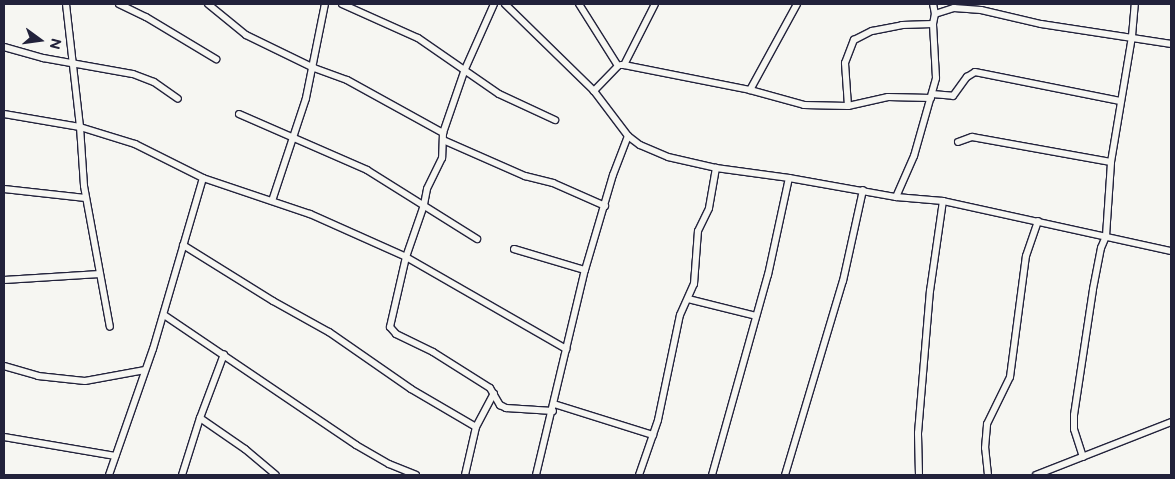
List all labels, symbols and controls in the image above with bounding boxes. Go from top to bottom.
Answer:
north arrow [15,15,65,65]
text: N [46,37,65,51]

